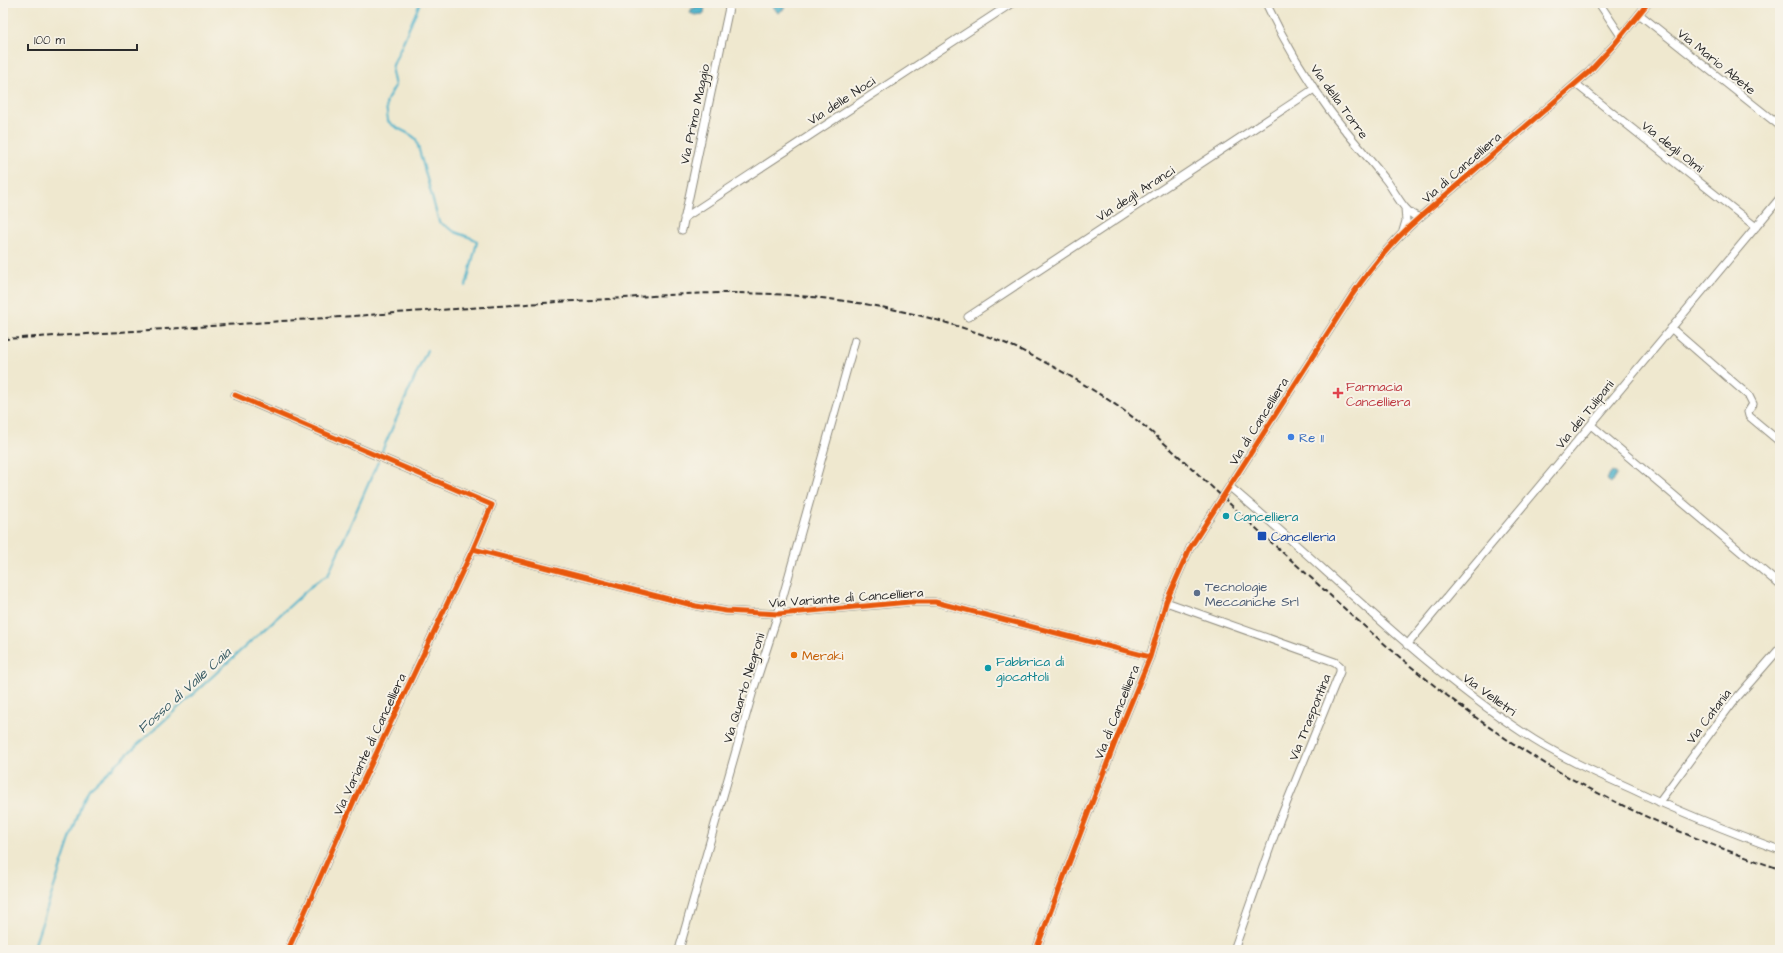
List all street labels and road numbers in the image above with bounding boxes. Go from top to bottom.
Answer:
street label: Via Mario Abete [1673,25,1759,99]
street label: Via della Torre [1306,61,1372,143]
street label: Via Primo Maggio [676,62,716,166]
street label: Via delle Noci [804,72,879,130]
street label: Via degli Olmi [1637,117,1707,178]
street label: Via di Cancelliera [1418,128,1506,207]
street label: Via degli Aranci [1093,162,1179,227]
street label: Via di Cancelliera [1225,374,1293,469]
street label: Via dei Tulipani [1551,376,1618,453]
street label: Via Variante di Cancelliera [768,584,924,612]
street label: Via Quarto Negroni [719,631,770,746]
street label: Via di Cancelliera [1090,662,1144,762]
street label: Via Velletri [1459,669,1520,721]
street label: Via Variante di Cancelliera [329,670,411,818]
street label: Via Traspontina [1284,671,1336,763]
street label: Via Catania [1682,685,1736,748]

